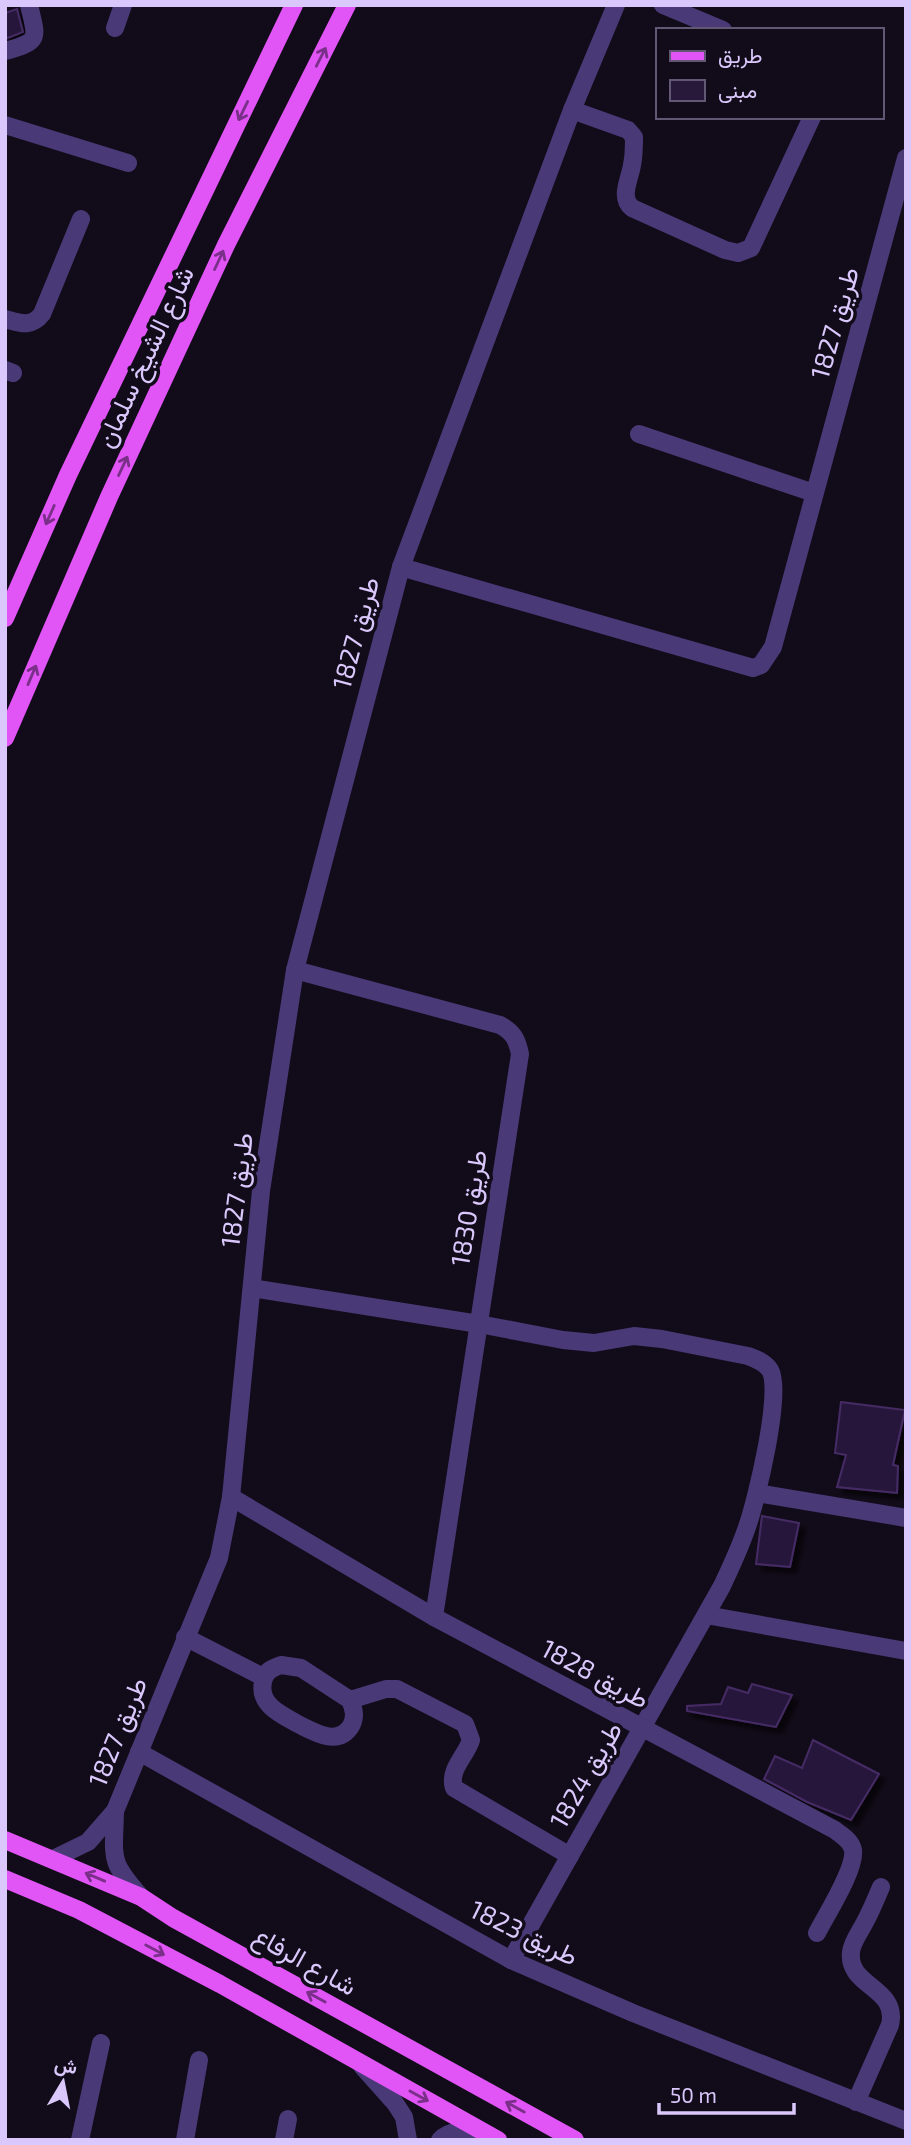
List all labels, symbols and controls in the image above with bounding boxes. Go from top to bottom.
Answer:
legend [656,28,883,119]
text: طريق [718,42,763,69]
one-way arrow [314,47,328,68]
text: مبنى [718,77,757,103]
one-way arrow [236,100,250,121]
one-way arrow [213,250,226,271]
street label: شارع الشيخ سلمان [88,261,203,454]
street label: طريق 1827 [803,263,866,383]
one-way arrow [117,456,130,477]
one-way arrow [43,504,56,525]
street label: طريق 1827 [325,573,386,693]
one-way arrow [26,664,39,686]
street label: طريق 1827 [213,1131,260,1249]
street label: طريق 1830 [443,1147,494,1268]
street label: طريق 1828 [536,1631,655,1716]
street label: طريق 1827 [81,1672,154,1791]
street label: طريق 1824 [542,1716,629,1834]
one-way arrow [84,1870,106,1883]
street label: طريق 1823 [465,1892,584,1973]
street label: شارع الرفاع [247,1919,363,2004]
one-way arrow [145,1944,165,1958]
one-way arrow [306,1990,326,2004]
north arrow [28,2047,98,2117]
text: ش [53,2051,79,2079]
scale bar [659,2072,794,2116]
text: 50 m [670,2082,717,2107]
one-way arrow [408,2090,429,2103]
one-way arrow [505,2100,526,2113]

